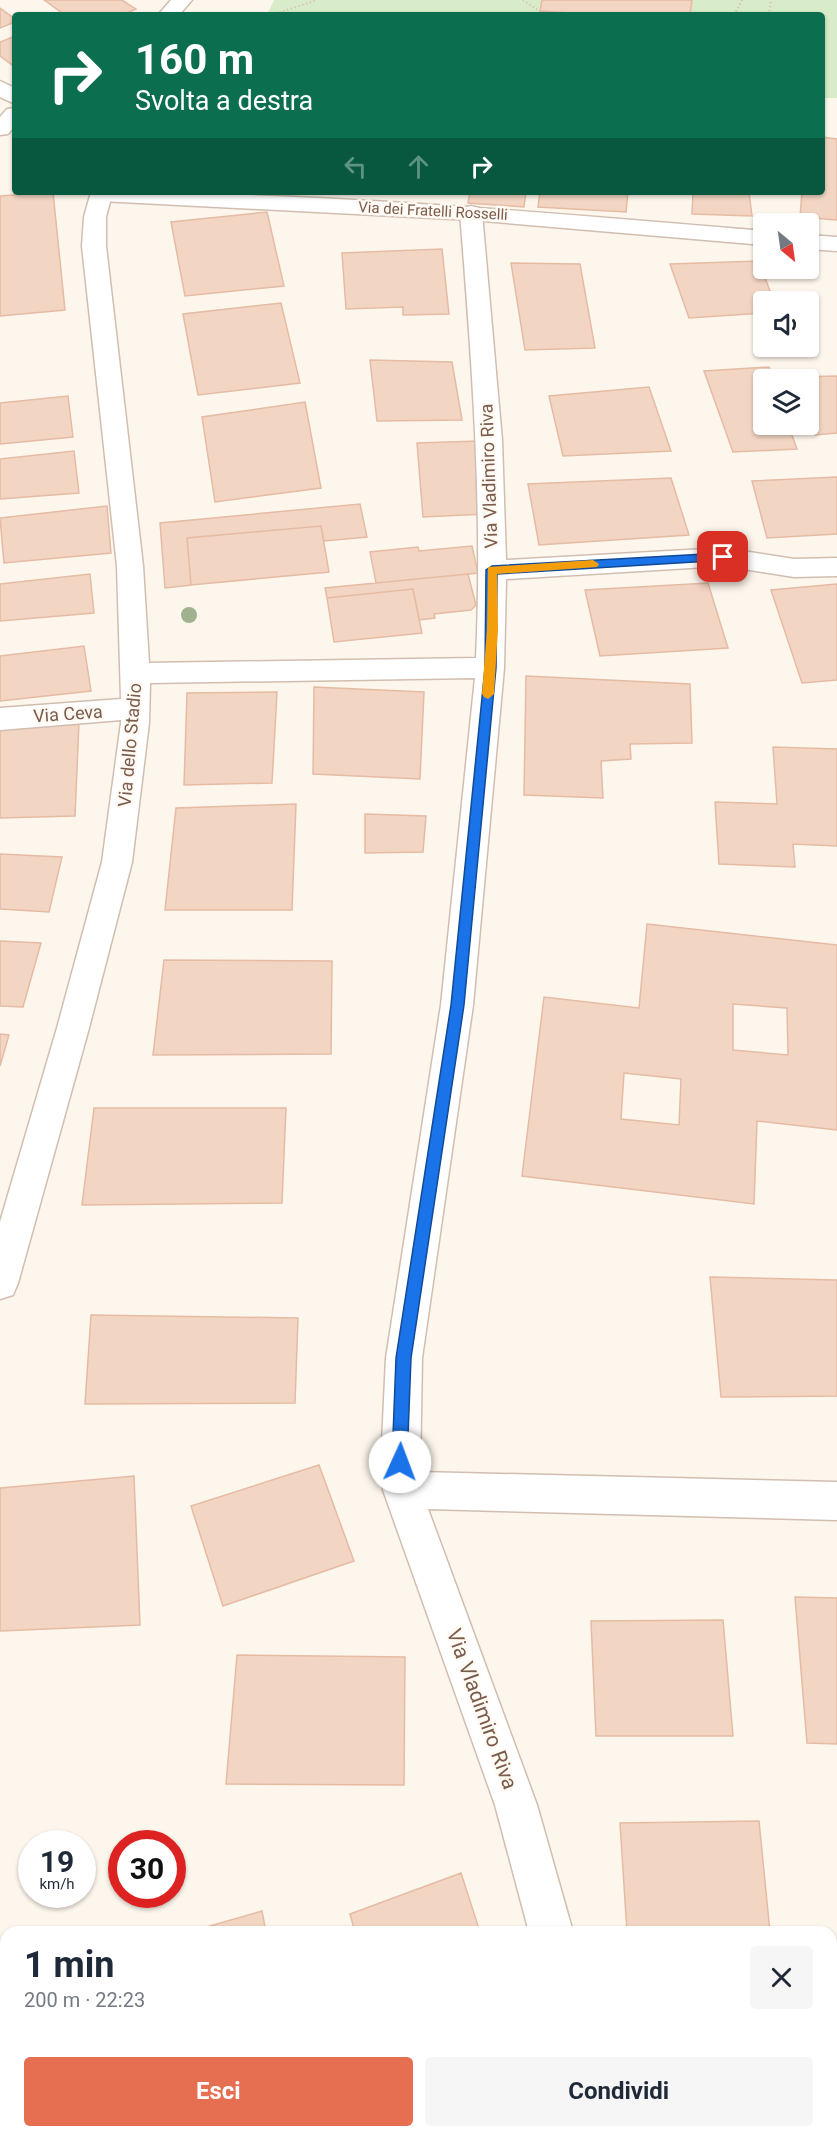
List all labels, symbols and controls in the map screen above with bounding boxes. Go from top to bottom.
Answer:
text: 160 m [135,35,254,84]
icon: right [36,36,114,114]
text: Svolta a destra [135,85,313,117]
icon: left [339,150,372,183]
icon: ahead [402,150,435,183]
icon: right [465,150,498,183]
street label: Via dei Fratelli Rosselli [358,198,508,224]
north arrow [753,213,819,279]
map controls [753,213,819,435]
button: sound [753,291,819,357]
button: layers [753,369,819,435]
street label: Via Vladimiro Riva [475,403,502,549]
pin [697,531,748,582]
icon: arrive [706,540,739,573]
street label: Via dello Stadio [114,682,145,808]
street label: Via Ceva [33,701,103,726]
position arrow [368,1430,432,1494]
street label: Via Vladimiro Riva [442,1625,522,1793]
speed limit sign: 30 [108,1830,186,1908]
text: 19 [40,1844,74,1879]
text: km/h [39,1875,75,1893]
text: 1 min [24,1944,115,1986]
button: close [750,1946,813,2009]
text: 200 m · 22:23 [24,1988,145,2012]
button: Esci [24,2057,413,2126]
button: Condividi [425,2057,813,2126]

